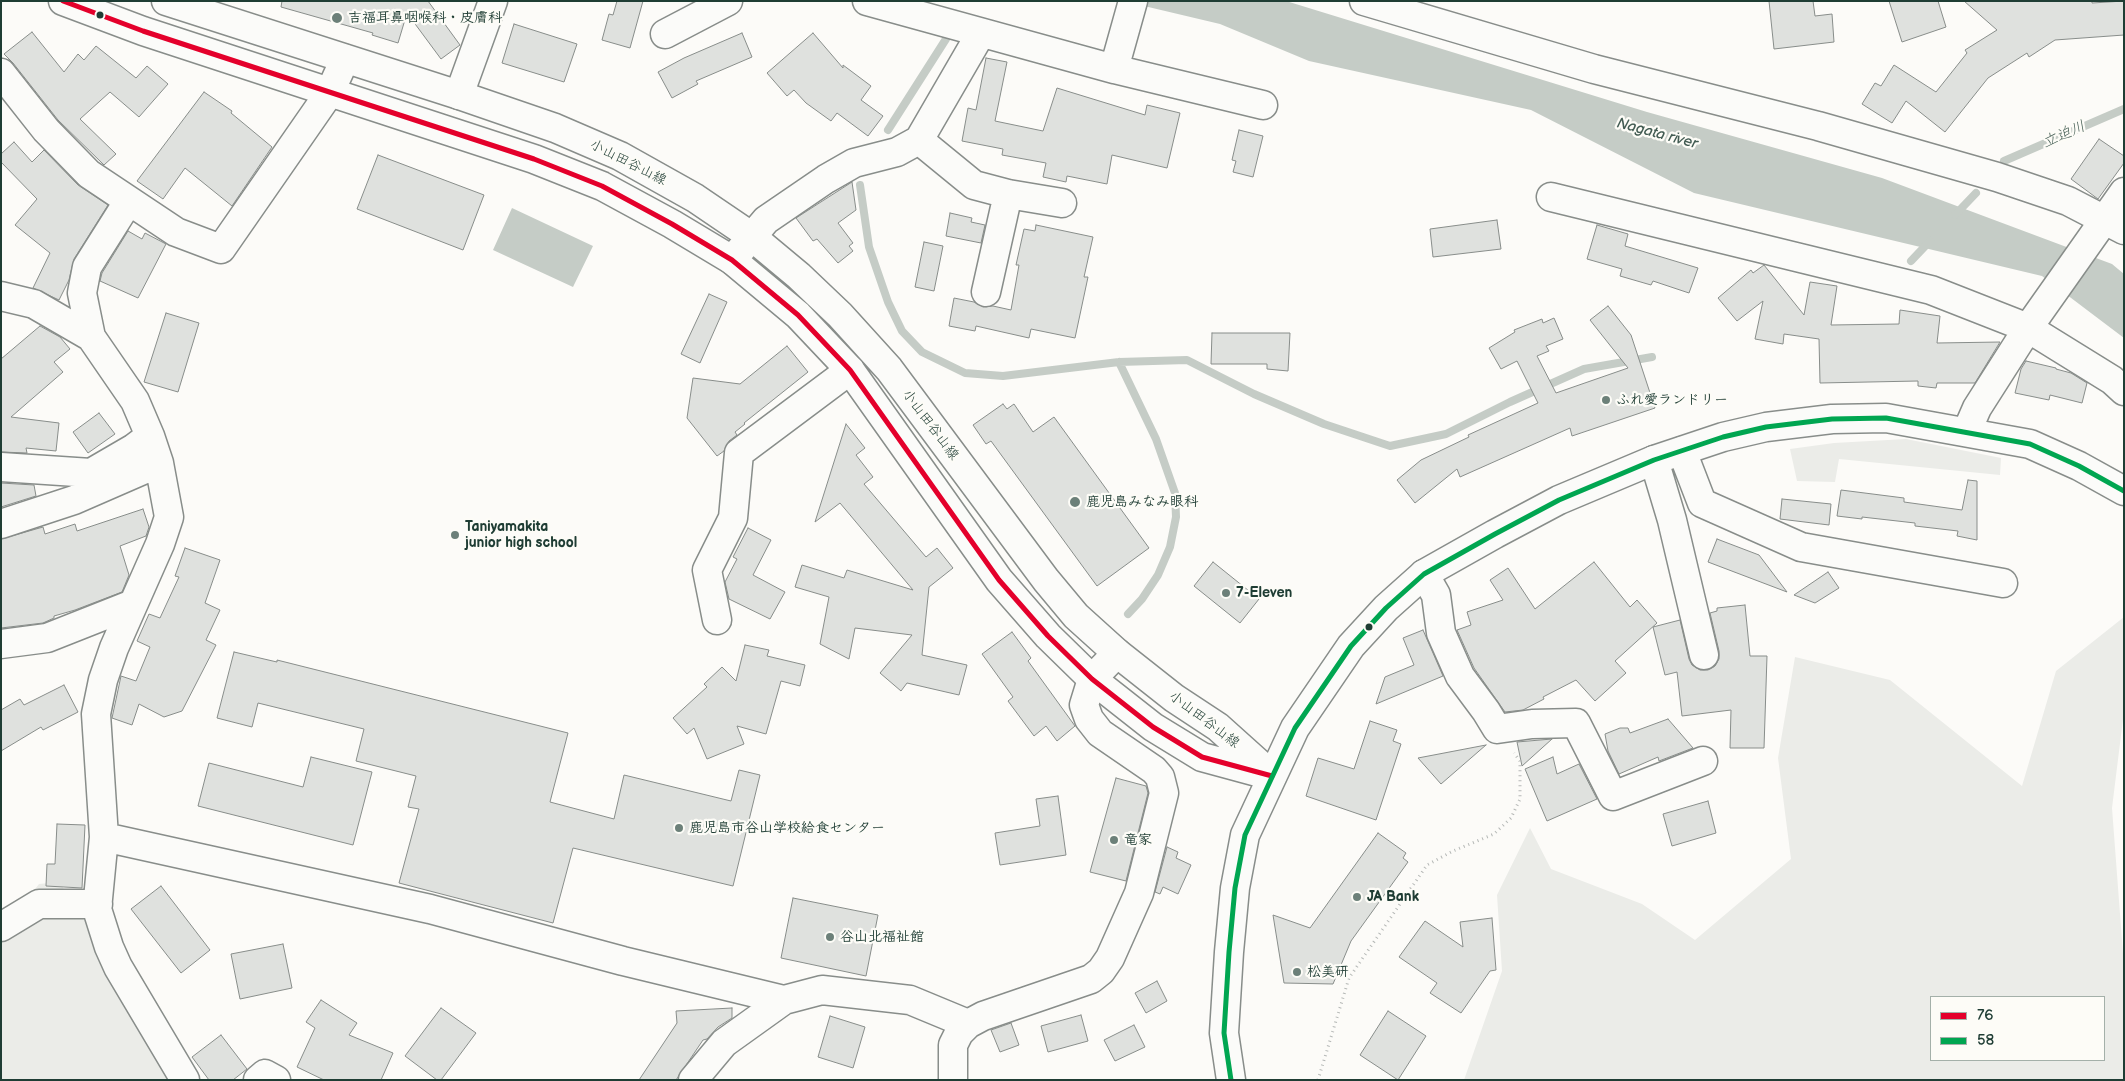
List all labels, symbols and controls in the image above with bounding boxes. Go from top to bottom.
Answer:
unlabelled marker [95,10,105,20]
place label: 吉福耳鼻咽喉科・皮膚科 [348,10,502,26]
marker: 吉福耳鼻咽喉科・皮膚科 [330,11,344,25]
water label: Nagata river [1615,115,1699,153]
water label: 立迫川 [2040,118,2088,152]
street label: 小山田谷山線 [587,136,669,190]
street label: 小山田谷山線 [898,386,962,464]
place label: ふれ愛ランドリー [1616,392,1728,408]
marker: ふれ愛ランドリー [1600,394,1612,406]
place label: 鹿児島みなみ眼科 [1086,494,1198,510]
marker: 鹿児島みなみ眼科 [1068,495,1082,509]
place label: Taniyamakita junior high school [465,519,577,552]
marker: Taniyamakita junior high school [449,529,461,541]
place label: 7-Eleven [1236,585,1292,601]
marker: 7-Eleven [1220,587,1232,599]
unlabelled marker [1364,622,1374,632]
street label: 小山田谷山線 [1165,688,1243,752]
place label: 鹿児島市谷山学校給食センター [689,820,885,836]
marker: 鹿児島市谷山学校給食センター [673,822,685,834]
place label: 竜家 [1124,832,1152,848]
marker: 竜家 [1108,834,1120,846]
place label: JA Bank [1367,889,1419,905]
marker: JA Bank [1351,891,1363,903]
place label: 谷山北福祉館 [840,929,924,945]
marker: 谷山北福祉館 [824,931,836,943]
place label: 松美研 [1307,964,1349,980]
marker: 松美研 [1291,966,1303,978]
legend [1930,996,2105,1061]
text: 76 [1977,1006,1994,1025]
text: 58 [1977,1031,1994,1050]

